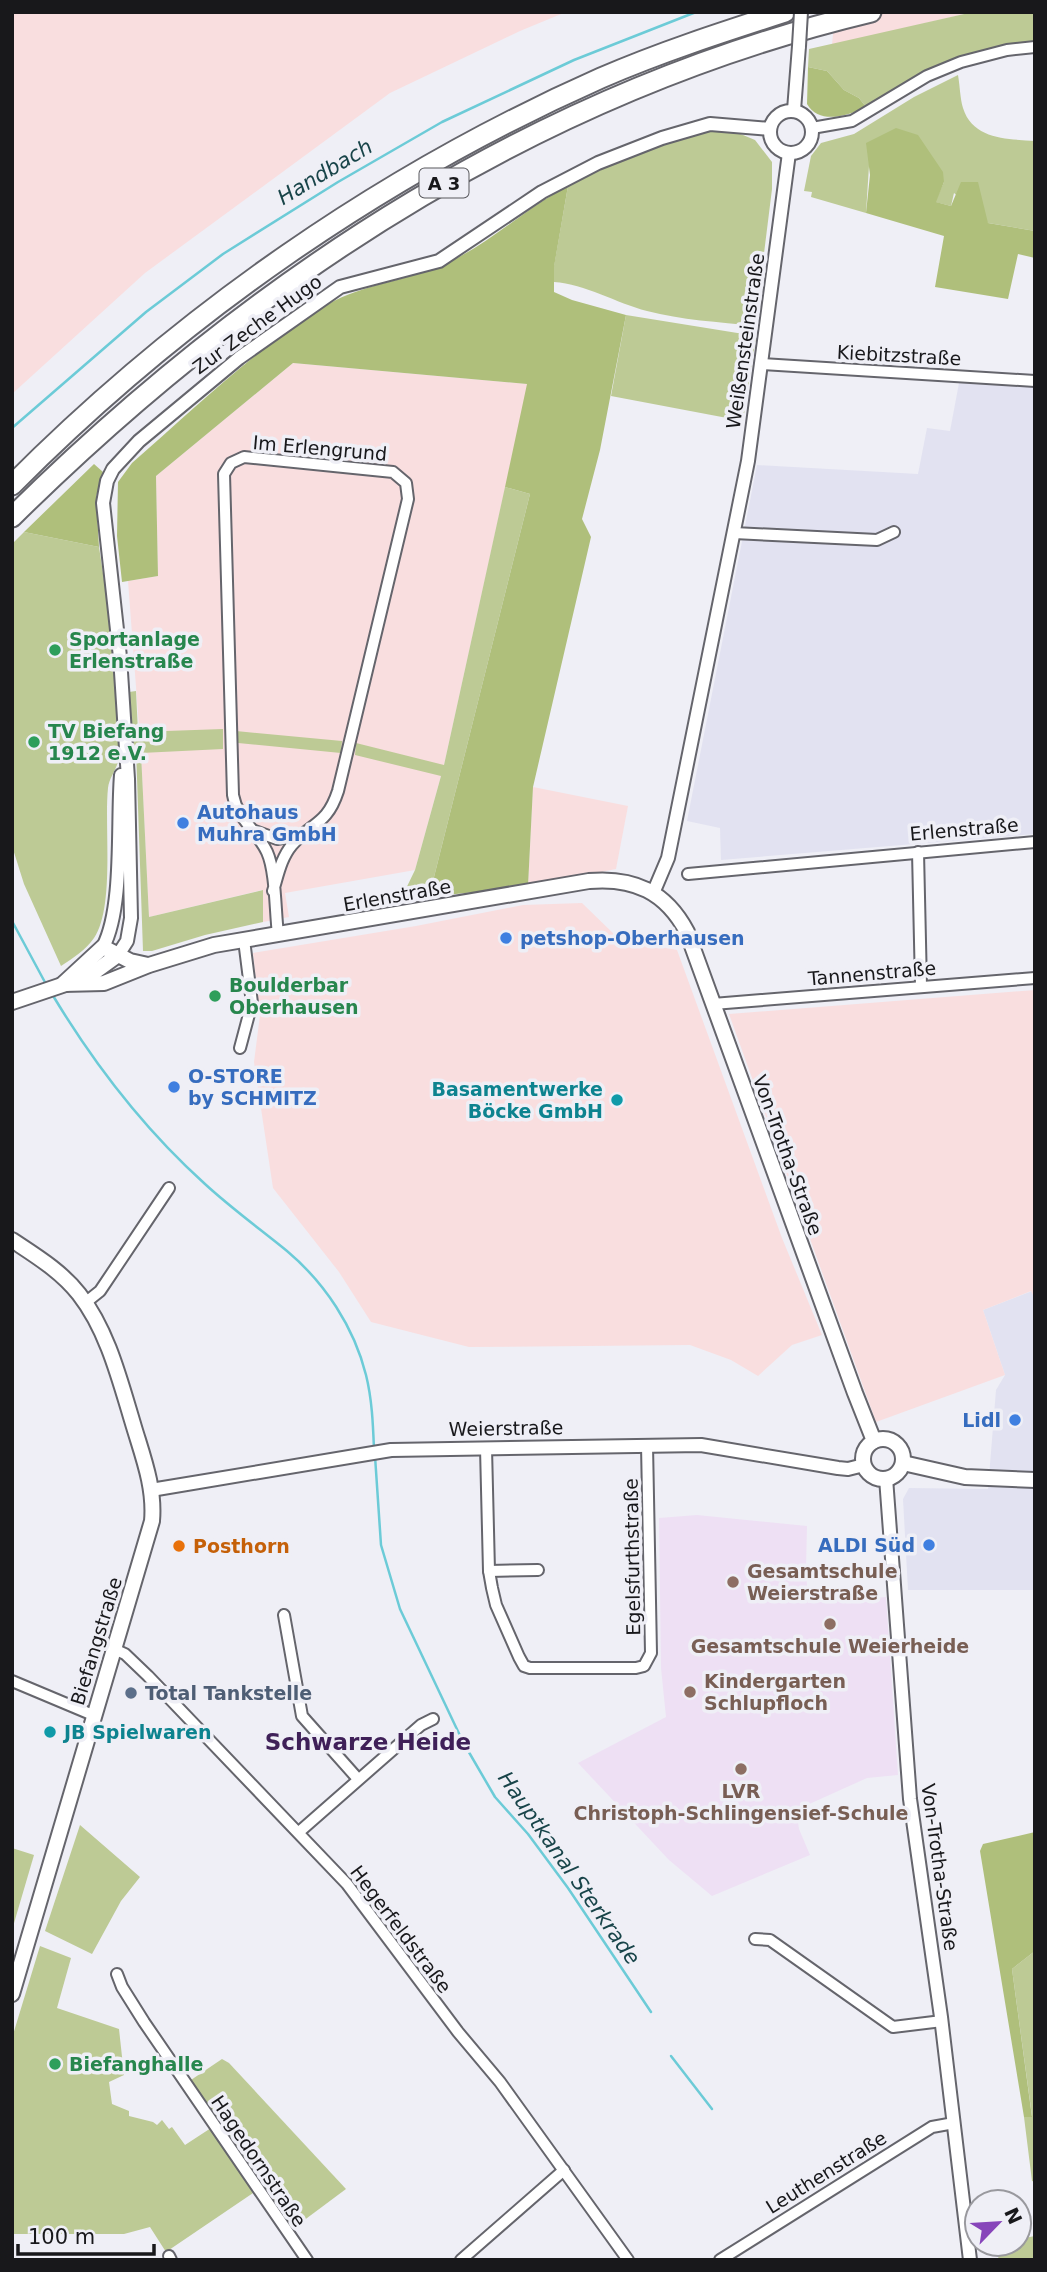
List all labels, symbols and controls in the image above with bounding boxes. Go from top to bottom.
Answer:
water label: Handbach [273,134,377,210]
road number: A 3 [420,168,468,198]
street label: Weißensteinstraße [722,252,768,430]
street label: Zur Zeche Hugo [188,270,326,378]
street label: Kiebitzstraße [836,341,962,369]
street label: Im Erlengrund [252,431,388,465]
place label: Sportanlage Erlenstraße [69,628,200,672]
marker: Sportanlage Erlenstraße [47,642,63,658]
place label: TV Biefang 1912 e.V. [48,720,164,764]
marker: TV Biefang 1912 e.V. [26,734,42,750]
place label: Autohaus Muhra GmbH [197,801,337,845]
street label: Erlenstraße [909,813,1019,845]
marker: Autohaus Muhra GmbH [175,815,191,831]
street label: Erlenstraße [341,875,453,915]
place label: petshop-Oberhausen [520,927,745,949]
marker: petshop-Oberhausen [498,930,514,946]
street label: Tannenstraße [806,956,937,990]
place label: Boulderbar Oberhausen [229,974,359,1018]
marker: Boulderbar Oberhausen [207,988,223,1004]
place label: O-STORE by SCHMITZ [188,1065,317,1109]
street label: Von-Trotha-Straße [749,1072,827,1238]
place label: Basamentwerke Böcke GmbH [431,1078,603,1122]
marker: O-STORE by SCHMITZ [166,1079,182,1095]
marker: Basamentwerke Böcke GmbH [609,1092,625,1108]
place label: Lidl [962,1409,1001,1431]
marker: Lidl [1007,1412,1023,1428]
street label: Weierstraße [449,1416,563,1440]
street label: Egelsfurthstraße [620,1478,644,1636]
place label: ALDI Süd [818,1534,915,1556]
place label: Posthorn [193,1535,290,1557]
marker: ALDI Süd [921,1537,937,1553]
marker: Posthorn [171,1538,187,1554]
place label: Gesamtschule Weierstraße [747,1560,898,1604]
street label: Biefangstraße [66,1574,126,1708]
marker: Gesamtschule Weierstraße [725,1574,741,1590]
marker: Gesamtschule Weierheide [822,1616,838,1632]
place label: Gesamtschule Weierheide [691,1635,969,1657]
place label: Kindergarten Schlupfloch [704,1670,846,1714]
place label: Total Tankstelle [145,1682,312,1704]
marker: Kindergarten Schlupfloch [682,1684,698,1700]
marker: Total Tankstelle [123,1685,139,1701]
place label: JB Spielwaren [62,1721,212,1743]
marker: JB Spielwaren [42,1724,58,1740]
district label: Schwarze Heide [265,1729,471,1755]
marker: LVR Christoph-Schlingensief-Schule [733,1761,749,1777]
water label: Hauptkanal Sterkrade [493,1767,645,1969]
place label: LVR Christoph-Schlingensief-Schule [574,1780,908,1824]
street label: Von-Trotha-Straße [917,1782,963,1952]
street label: Hegerfeldstraße [346,1861,456,1997]
place label: Biefanghalle [69,2053,203,2075]
marker: Biefanghalle [47,2056,63,2072]
street label: Hagedornstraße [207,2091,311,2231]
street label: Leuthenstraße [762,2126,890,2218]
north arrow [963,2188,1033,2258]
text: N [1000,2204,1027,2228]
scale bar [18,2212,154,2256]
text: 100 m [28,2225,95,2249]

